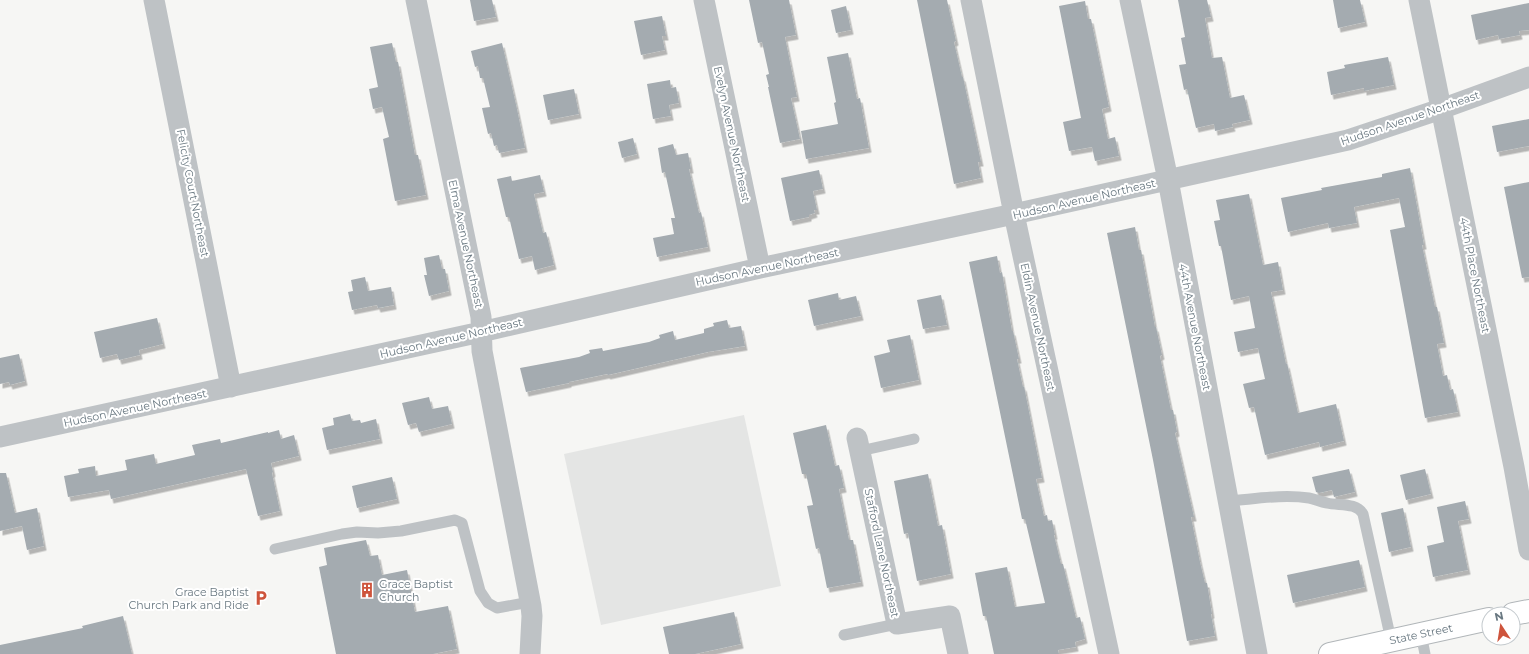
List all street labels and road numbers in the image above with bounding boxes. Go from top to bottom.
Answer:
street label: Evelyn Avenue Northeast [711,65,753,204]
street label: Hudson Avenue Northeast [1339,87,1482,148]
street label: Felicity Court Northeast [174,128,212,259]
street label: Hudson Avenue Northeast [1011,176,1157,222]
street label: Elma Avenue Northeast [446,179,487,310]
street label: 44th Place Northeast [1457,216,1493,334]
street label: Hudson Avenue Northeast [694,245,840,289]
street label: Eldin Avenue Northeast [1018,262,1059,393]
street label: 44th Avenue Northeast [1176,262,1214,392]
street label: Hudson Avenue Northeast [378,315,524,361]
street label: Hudson Avenue Northeast [62,386,208,430]
street label: Stafford Lane Northeast [861,487,903,619]
street label: State Street [1388,620,1455,648]

